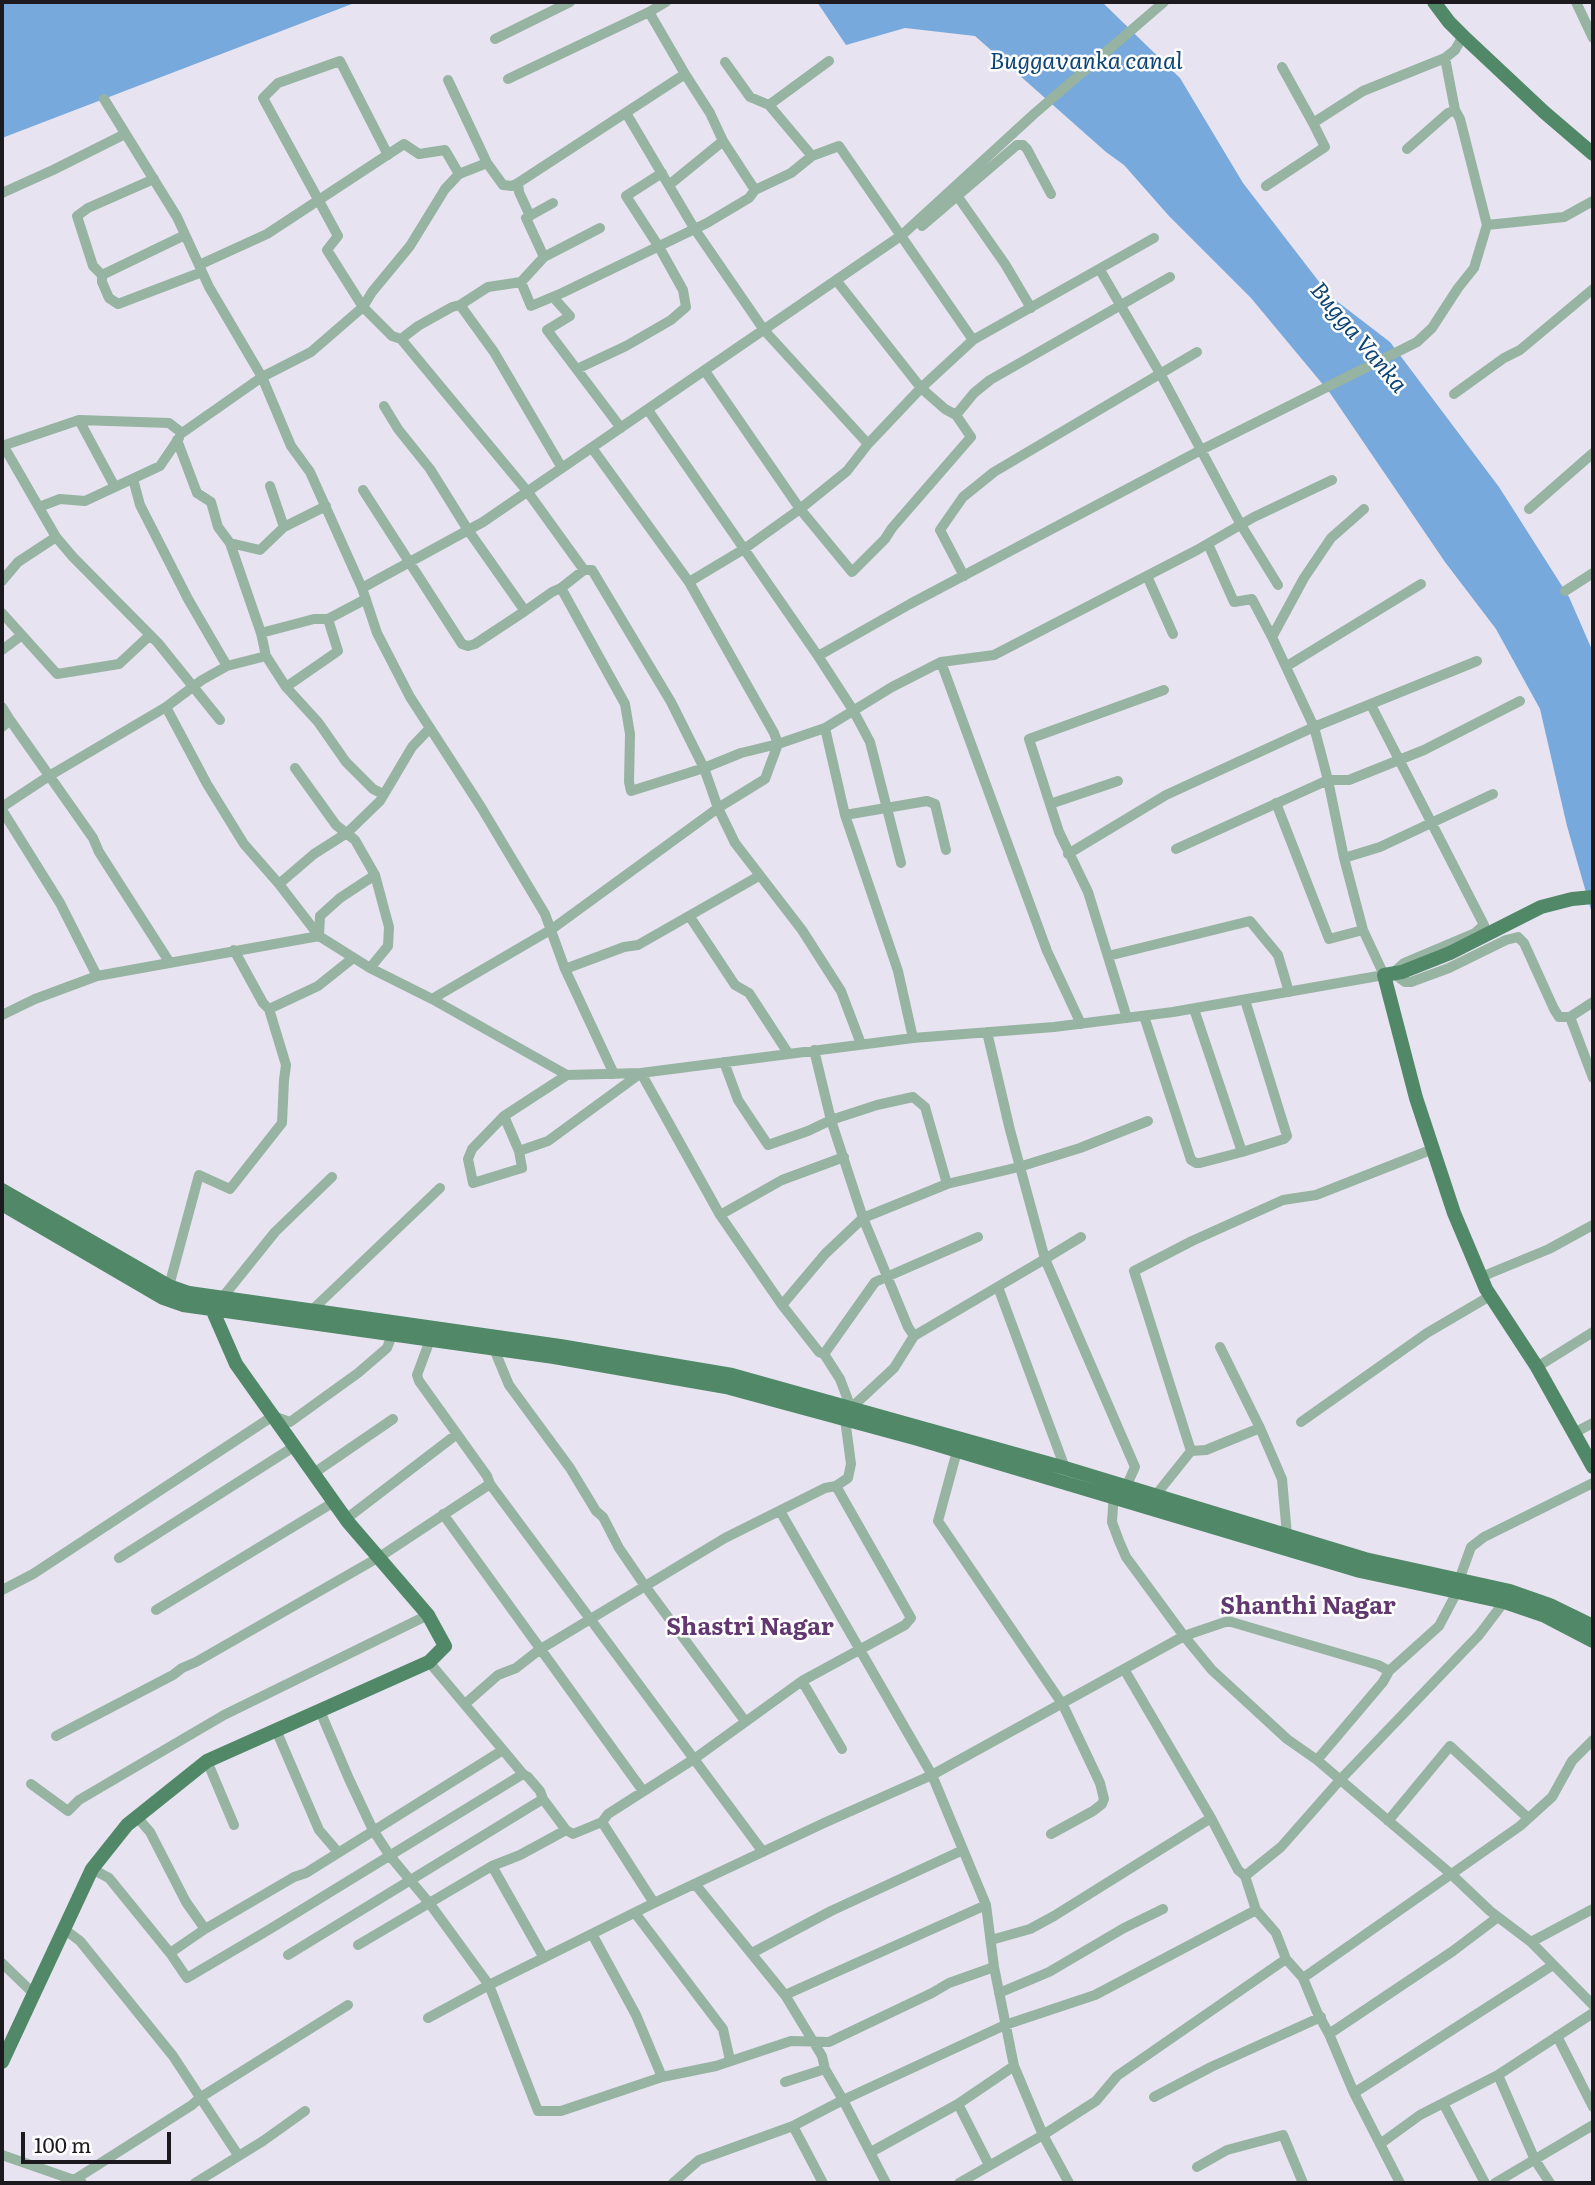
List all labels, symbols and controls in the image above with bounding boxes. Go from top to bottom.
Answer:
water label: Buggavanka canal [990,48,1182,76]
water label: Bugga Vanka [1304,277,1412,399]
district label: Shanthi Nagar [1220,1593,1396,1621]
district label: Shastri Nagar [666,1614,834,1642]
scale bar [24,2118,175,2162]
text: 100 m [34,2128,91,2159]

